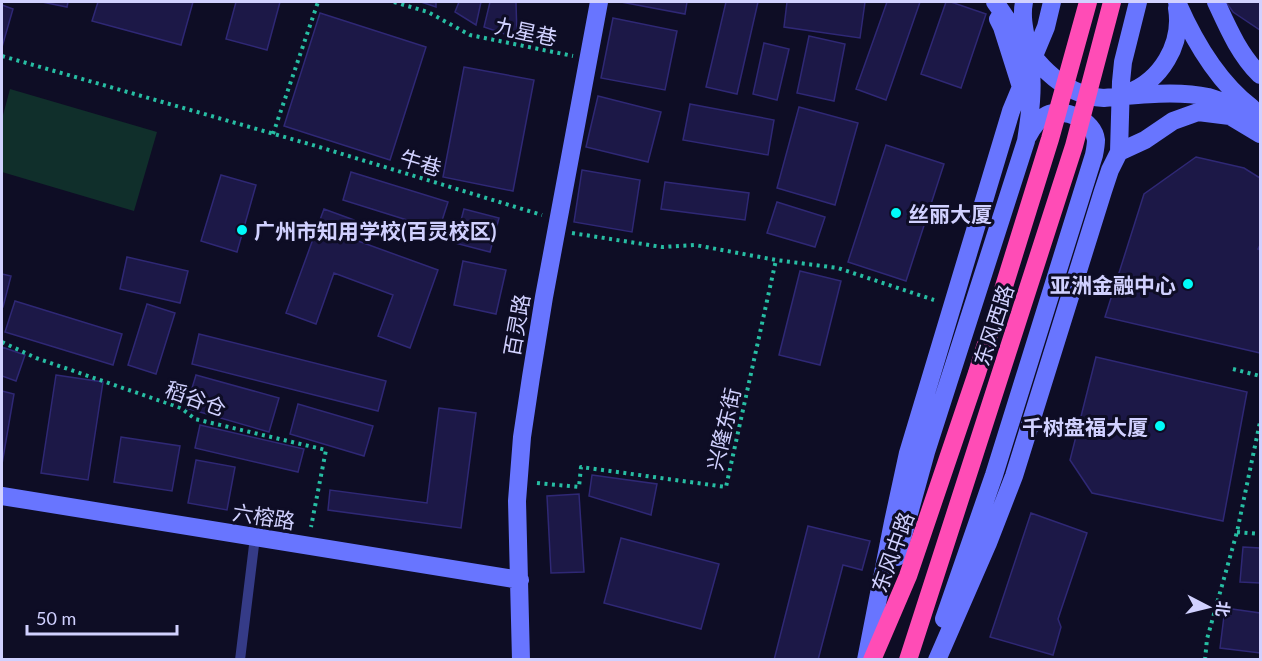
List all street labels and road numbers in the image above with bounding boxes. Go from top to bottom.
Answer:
street label: 九星巷 [493,12,559,50]
street label: 牛巷 [397,144,445,180]
street label: 东风西路 [968,281,1018,369]
street label: 百灵路 [498,292,534,358]
street label: 稻谷仓 [162,375,230,421]
street label: 兴隆东街 [701,385,745,473]
street label: 六榕路 [231,499,297,533]
street label: 东风中路 [866,508,918,596]

